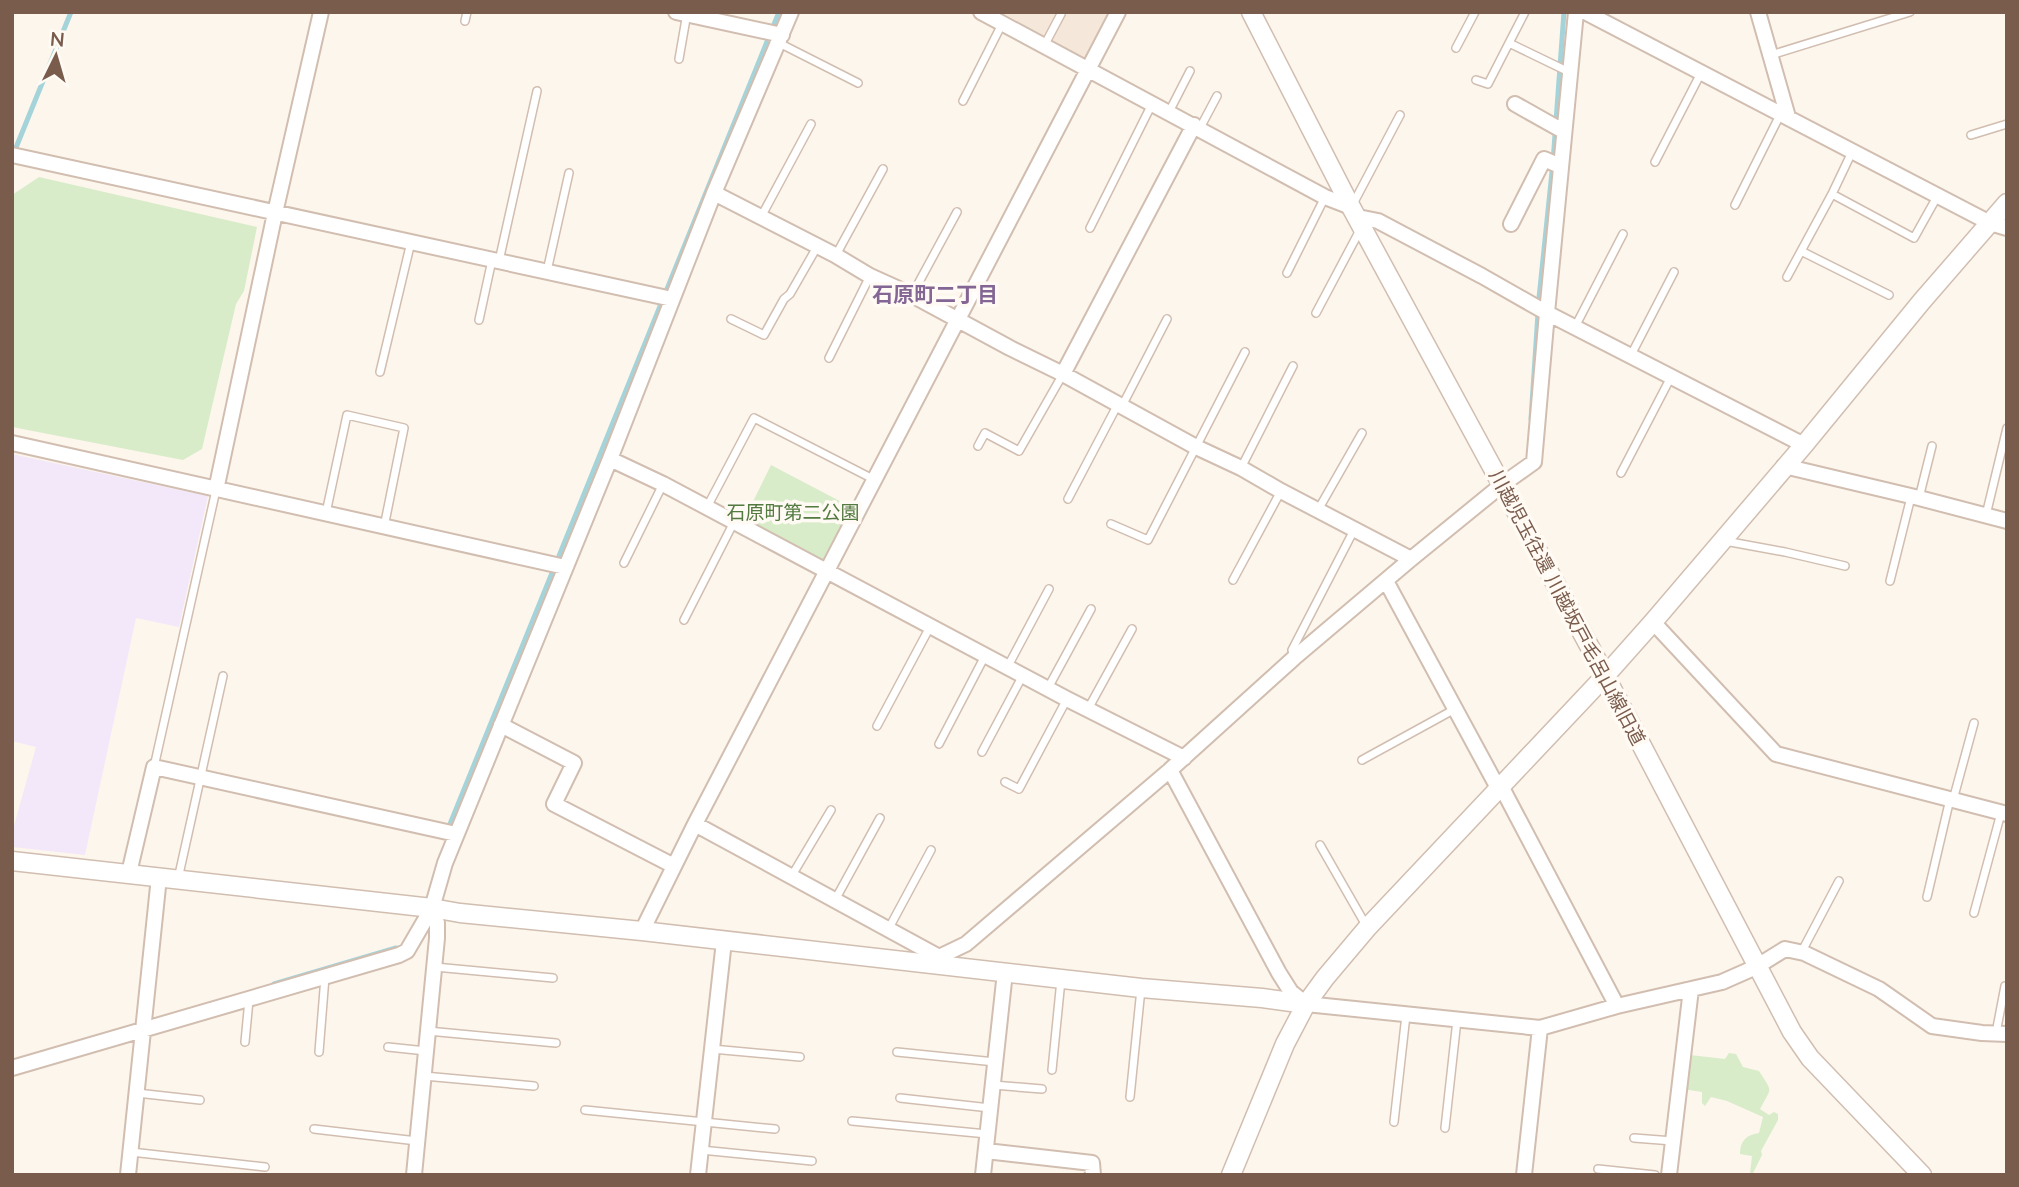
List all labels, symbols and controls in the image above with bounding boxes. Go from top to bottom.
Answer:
north arrow [21,21,91,91]
text: N [49,26,66,51]
district label: 石原町二丁目 [872,281,998,306]
street label: 川越児玉往還 川越坂戸毛呂山線旧道 [1485,465,1651,749]
park label: 石原町第二公園 [726,500,860,523]

